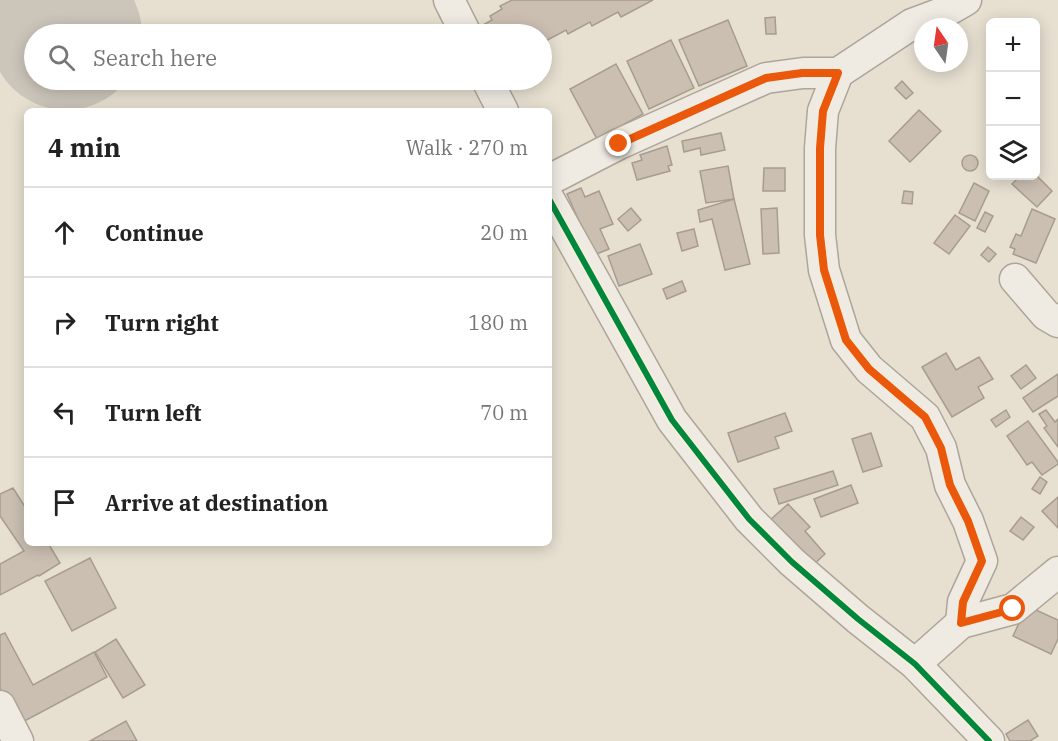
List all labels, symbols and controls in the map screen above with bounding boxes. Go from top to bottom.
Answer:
north arrow [914,18,968,72]
map controls [986,18,1040,180]
button: + [986,18,1040,72]
search box [24,24,552,90]
icon: search [45,41,78,74]
text: Search here [93,43,217,72]
button: − [986,72,1040,126]
button: layers [986,126,1040,180]
text: 4 min [48,130,121,164]
route end [605,130,631,156]
text: Walk · 270 m [406,134,528,161]
icon: ahead [48,216,81,249]
text: Continue [105,218,204,247]
text: 20 m [480,219,528,246]
icon: right [48,306,81,339]
text: Turn right [105,308,219,337]
text: 180 m [468,309,528,336]
icon: left [48,396,81,429]
text: Turn left [105,398,201,427]
text: 70 m [480,399,528,426]
icon: arrive [48,486,81,519]
text: Arrive at destination [105,488,328,517]
route start [999,595,1025,621]

